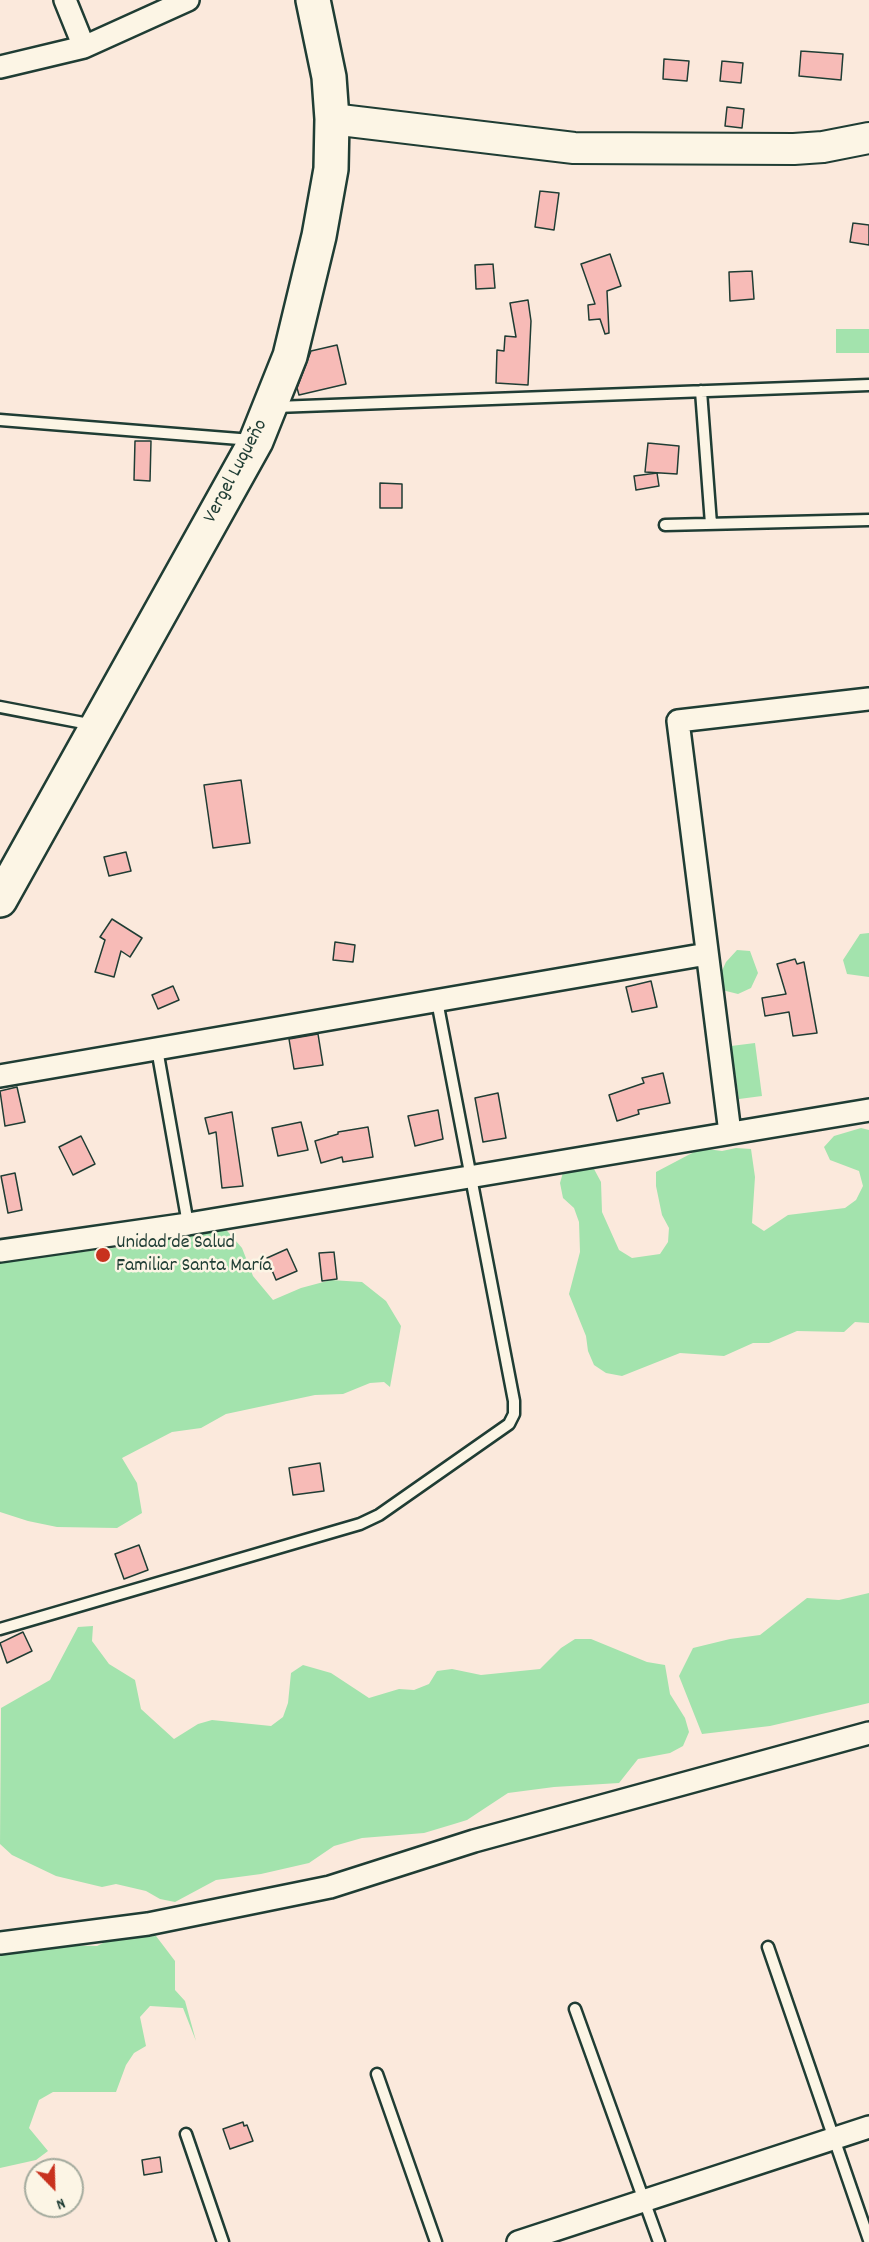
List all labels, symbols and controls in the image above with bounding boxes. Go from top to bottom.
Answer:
street label: Vergel Luqueño [200,416,274,528]
place label: Unidad de Salud Familiar Santa María [116,1232,272,1279]
marker: Unidad de Salud Familiar Santa María [94,1246,112,1264]
north arrow [24,2158,84,2218]
text: N [52,2191,69,2215]

